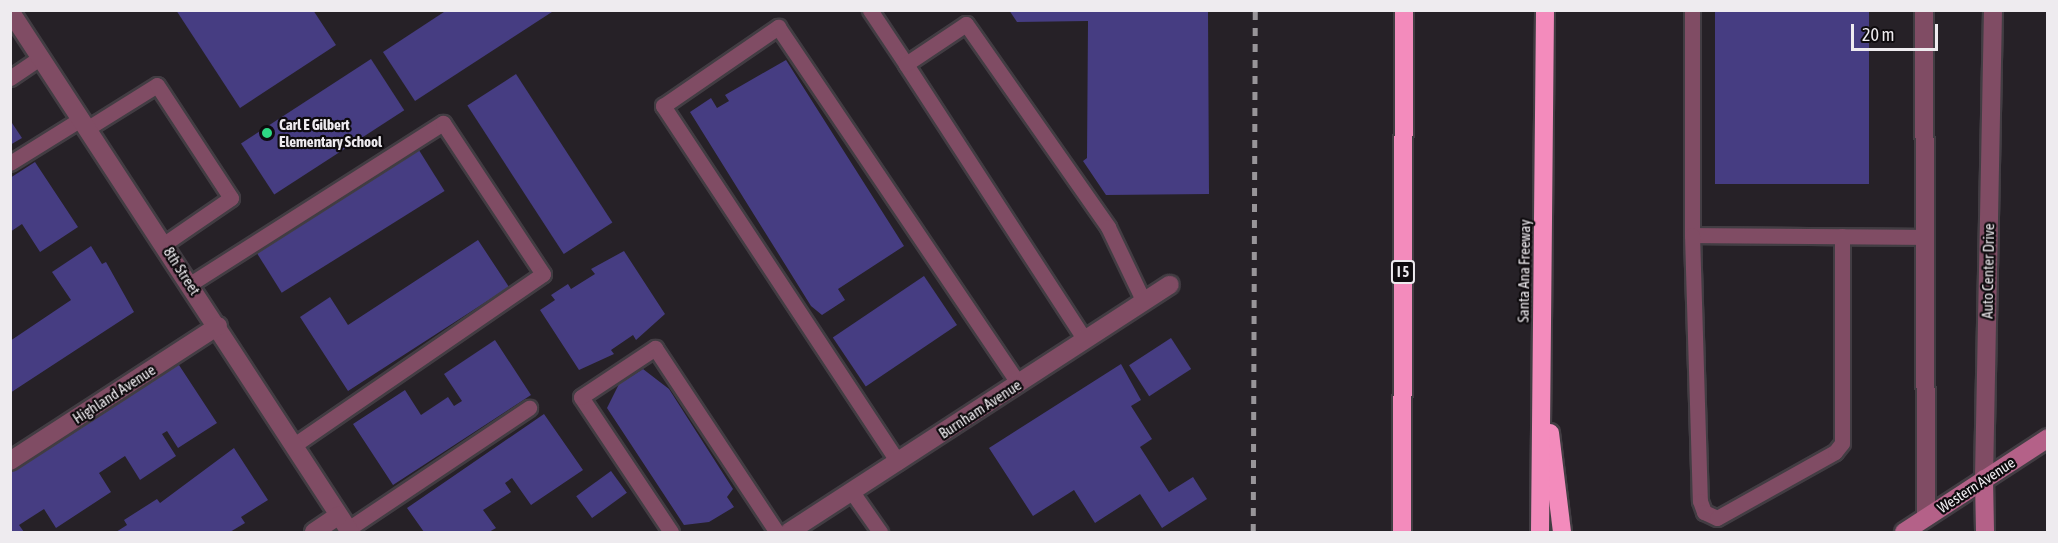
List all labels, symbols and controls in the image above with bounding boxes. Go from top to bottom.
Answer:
scale bar [1854,12,1941,50]
text: 20 m [1862,24,1894,45]
place label: Carl E Gilbert Elementary School [279,115,382,150]
marker: Carl E Gilbert Elementary School [260,126,274,140]
street label: Santa Ana Freeway [1514,219,1534,323]
street label: Auto Center Drive [1978,223,1998,319]
street label: 8th Street [160,244,204,298]
road number: I 5 [1390,261,1416,283]
street label: Highland Avenue [69,361,159,427]
street label: Burnham Avenue [935,376,1025,442]
street label: Western Avenue [1934,453,2018,517]

